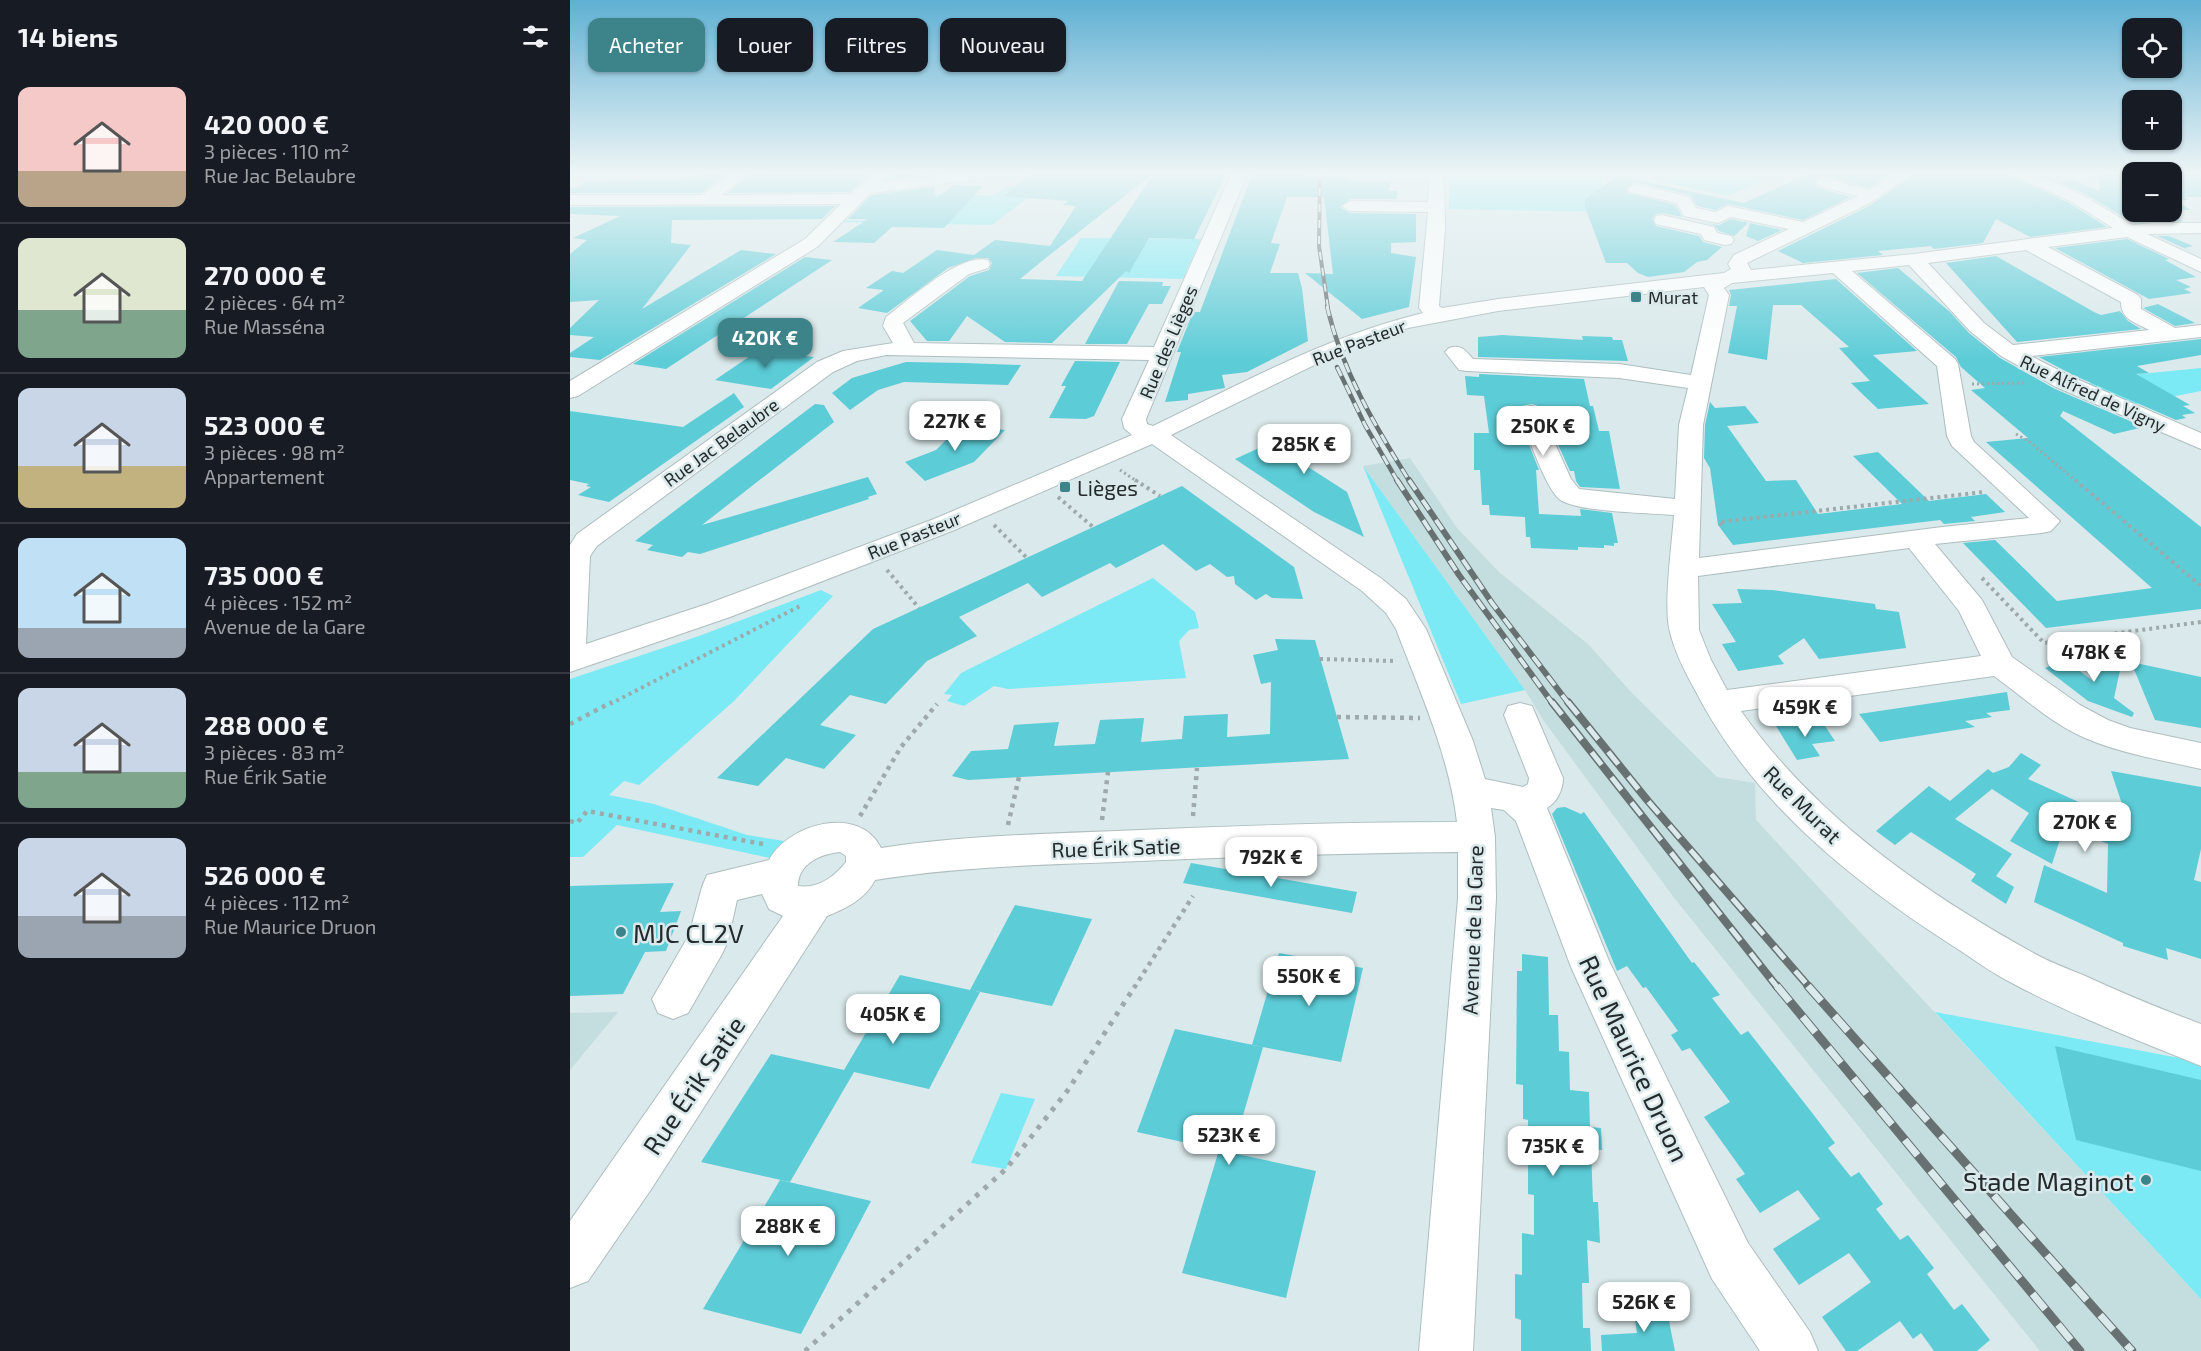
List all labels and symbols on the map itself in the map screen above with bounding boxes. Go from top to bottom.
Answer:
street label: Rue des Lièges [1134,282,1202,402]
place label: Murat [1648,286,1698,308]
marker: Murat [1629,290,1643,304]
street label: Rue Pasteur [1309,314,1409,370]
pin: 420K € [716,318,814,369]
street label: Rue Alfred de Vigny [2017,350,2170,437]
street label: Rue Jac Belaubre [659,393,783,491]
pin: 227K € [906,401,1004,452]
pin: 250K € [1494,406,1592,457]
pin: 285K € [1255,424,1353,475]
place label: Lièges [1077,475,1138,500]
marker: Lièges [1058,480,1072,494]
street label: Rue Pasteur [864,506,964,564]
pin: 478K € [2045,632,2143,683]
pin: 459K € [1756,687,1854,738]
street label: Rue Murat [1759,760,1847,848]
pin: 270K € [2036,802,2134,853]
street label: Rue Érik Satie [1051,832,1181,862]
pin: 792K € [1222,837,1320,888]
street label: Avenue de la Gare [1457,845,1487,1015]
place label: MJC CL2V [633,917,744,948]
marker: MJC CL2V [614,925,628,939]
street label: Rue Maurice Druon [1574,950,1696,1166]
pin: 550K € [1260,956,1358,1007]
pin: 405K € [844,994,942,1045]
street label: Rue Érik Satie [635,1010,751,1160]
pin: 523K € [1180,1115,1278,1166]
pin: 735K € [1504,1126,1602,1177]
place label: Stade Maginot [1963,1165,2134,1196]
marker: Stade Maginot [2139,1173,2153,1187]
pin: 288K € [739,1206,837,1257]
pin: 526K € [1595,1282,1693,1333]

